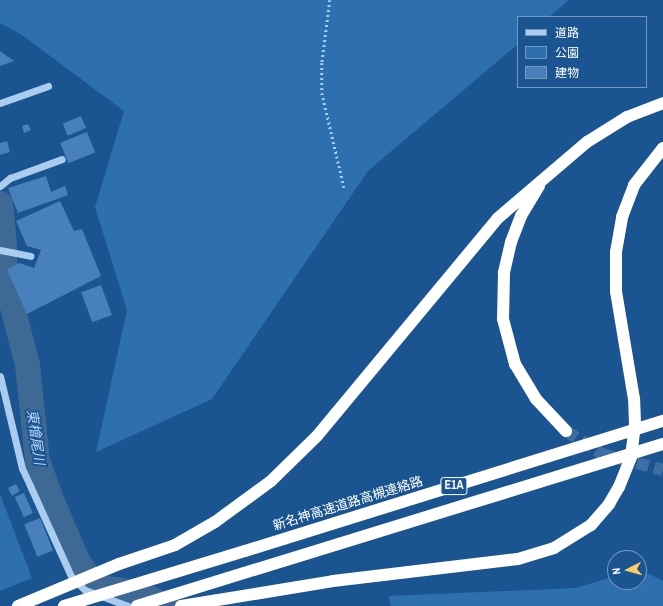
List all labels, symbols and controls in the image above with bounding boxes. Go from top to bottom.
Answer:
legend [517,16,647,88]
text: 道路 [555,25,579,41]
text: 公園 [555,45,579,61]
text: 建物 [555,65,579,81]
water label: 東檜尾川 [24,408,48,466]
street label: 新名神高速道路高槻連絡路 [271,474,425,534]
road number: E1A [440,476,468,496]
north arrow [607,550,647,590]
text: N [609,567,623,575]

